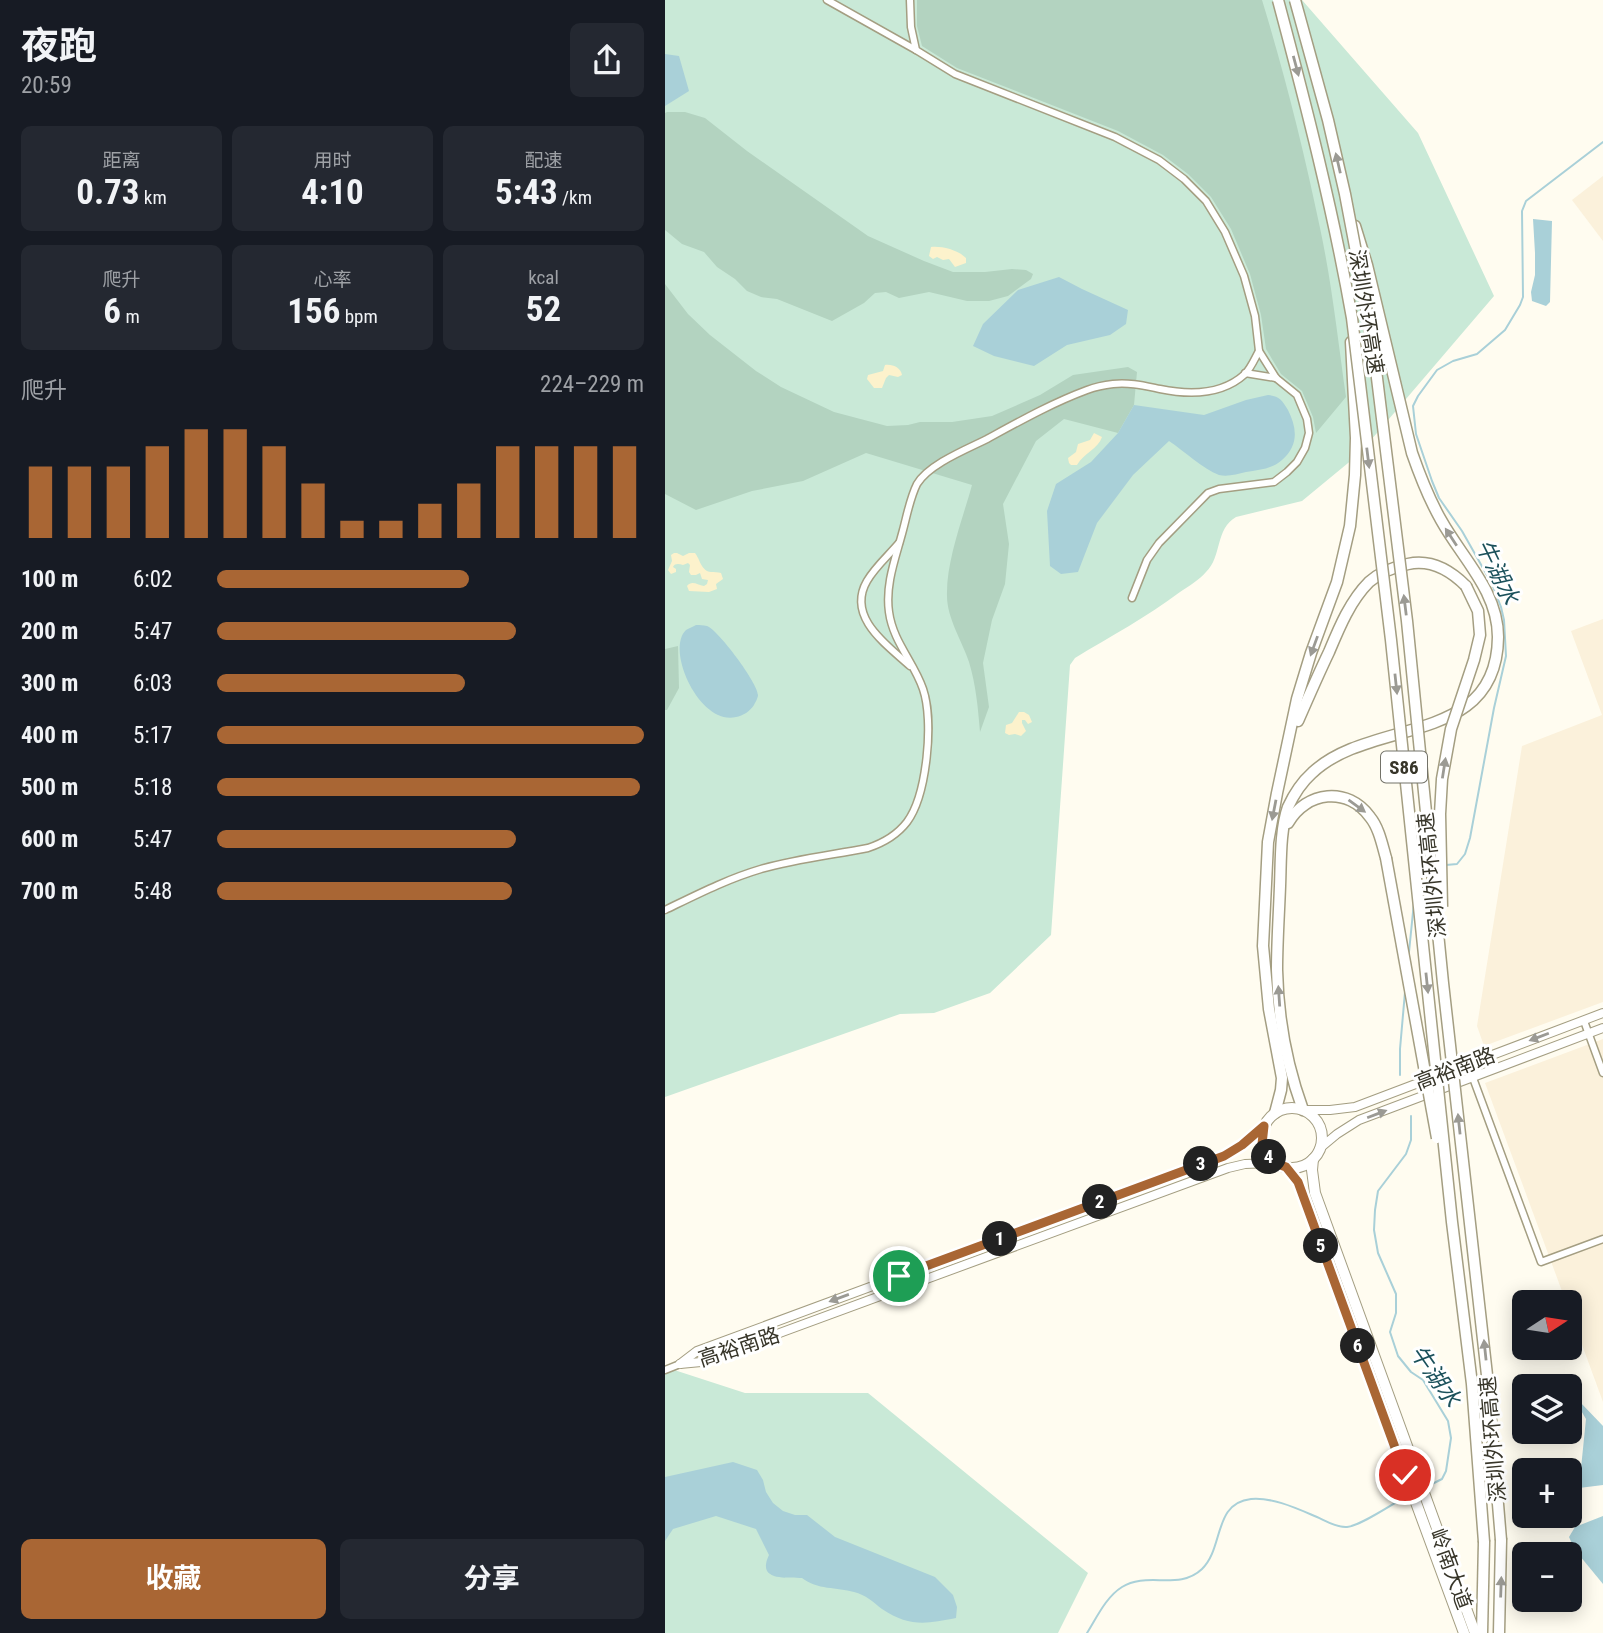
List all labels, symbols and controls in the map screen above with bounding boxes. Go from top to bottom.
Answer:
button: share [570,23,644,97]
text: 夜跑 [21,24,97,68]
one-way arrow [1291,55,1302,77]
text: 20:59 [21,72,72,99]
text: 距离 [102,149,141,172]
text: 用时 [313,149,352,172]
text: 配速 [524,149,563,172]
one-way arrow [1332,152,1343,174]
text: 0.73 [76,172,140,213]
text: 4:10 [301,172,364,213]
text: 5:43 [495,172,558,213]
text: km [140,186,167,209]
text: /km [558,186,592,209]
street label: 深圳外环高速 [1344,248,1388,376]
text: kcal [528,266,559,289]
text: 爬升 [102,268,141,291]
text: 心率 [313,268,352,291]
text: 52 [526,289,561,330]
text: 6 [103,291,121,332]
text: 156 [287,291,340,332]
text: m [121,305,140,328]
text: bpm [340,305,378,328]
text: 224–229 m [540,371,644,398]
text: 爬升 [21,377,67,404]
one-way arrow [1363,447,1374,469]
one-way arrow [1445,527,1458,547]
water label: 牛湖水 [1470,535,1525,610]
text: 100 m [21,566,78,593]
text: 6:02 [133,566,172,593]
one-way arrow [1400,594,1411,616]
text: 200 m [21,618,78,645]
text: 5:47 [133,618,172,645]
one-way arrow [1308,636,1319,657]
text: 300 m [21,670,78,697]
text: 6:03 [133,670,172,697]
one-way arrow [1390,673,1401,695]
text: 400 m [21,722,78,749]
text: 5:17 [133,722,172,749]
road number: S86 [1381,752,1427,782]
one-way arrow [1439,757,1450,779]
text: 500 m [21,774,78,801]
text: 5:18 [133,774,172,801]
one-way arrow [1268,799,1279,821]
one-way arrow [1348,799,1367,813]
street label: 深圳外环高速 [1413,811,1451,939]
text: 600 m [21,826,78,853]
text: 5:47 [133,826,172,853]
text: 700 m [21,878,78,905]
text: 5:48 [133,878,172,905]
one-way arrow [1422,972,1433,994]
one-way arrow [1273,985,1284,1007]
one-way arrow [1529,1032,1550,1043]
street label: 高裕南路 [1411,1043,1499,1095]
one-way arrow [1366,1108,1387,1119]
one-way arrow [1453,1113,1464,1135]
pin: 4 [1251,1140,1287,1174]
text: 4 [1264,1145,1273,1168]
pin: 3 [1183,1146,1219,1182]
text: 3 [1196,1152,1205,1175]
pin: 2 [1083,1184,1117,1220]
text: 2 [1095,1190,1104,1213]
pin: 1 [983,1222,1017,1256]
text: 1 [995,1227,1004,1250]
pin: 5 [1303,1228,1339,1264]
text: 5 [1316,1234,1325,1257]
pin [869,1246,929,1306]
icon: arrive [880,1257,918,1295]
north arrow [1512,1290,1582,1360]
map controls [1512,1290,1582,1612]
one-way arrow [829,1293,850,1304]
street label: 高裕南路 [695,1323,783,1371]
pin: 6 [1341,1328,1375,1364]
text: 6 [1353,1334,1362,1357]
one-way arrow [1479,1339,1490,1361]
water label: 牛湖水 [1404,1340,1466,1413]
button: layers [1512,1374,1582,1444]
street label: 深圳外环高速 [1476,1375,1510,1503]
pin [1375,1445,1435,1505]
icon: check [1386,1456,1424,1494]
button: + [1512,1458,1582,1528]
street label: 岭南大道 [1425,1525,1477,1613]
button: 收藏 [21,1539,326,1619]
button: 分享 [340,1539,644,1619]
button: − [1512,1542,1582,1612]
one-way arrow [1495,1575,1506,1597]

